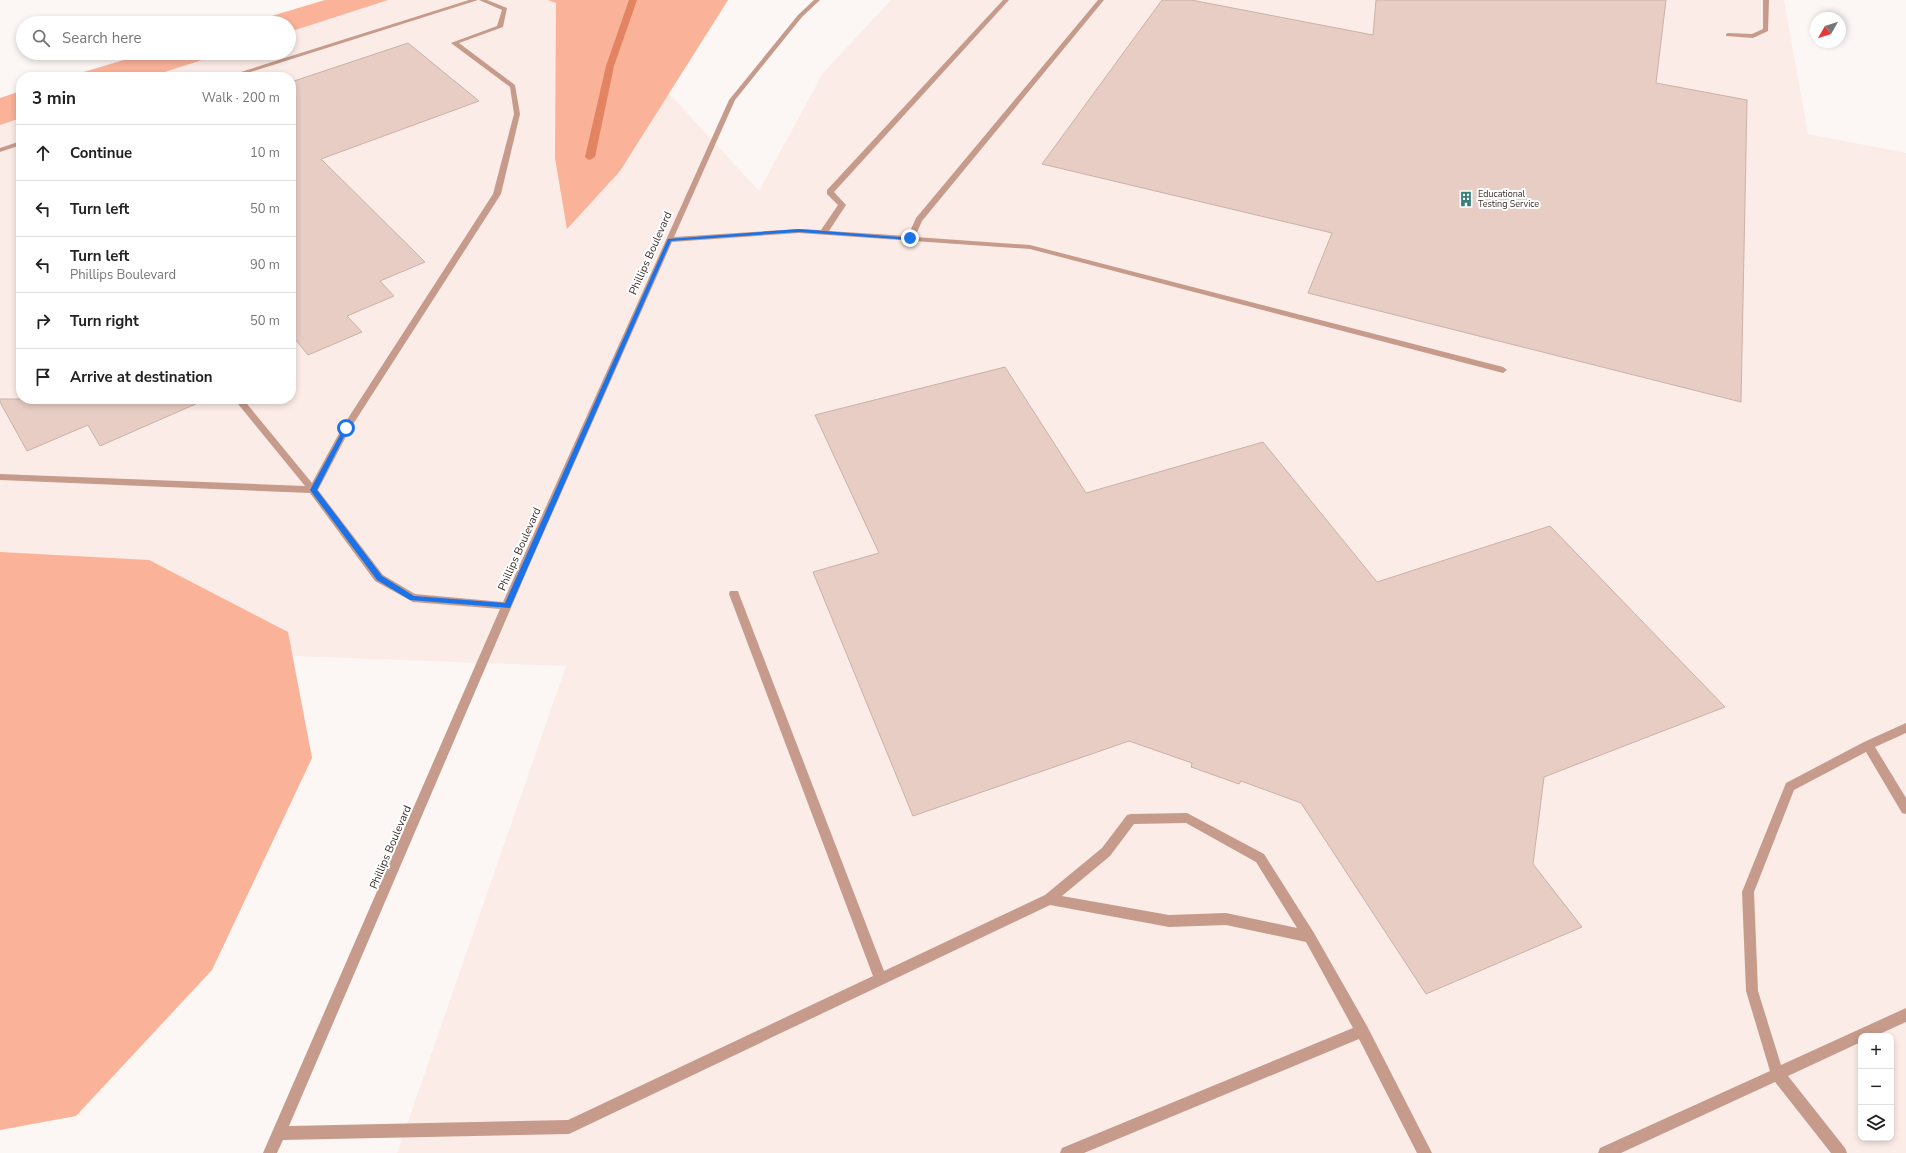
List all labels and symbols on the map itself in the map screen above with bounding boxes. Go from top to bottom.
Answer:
north arrow [1810,12,1846,48]
place label: Educational Testing Service [1478,188,1539,210]
building icon: Educational Testing Service [1457,190,1475,208]
street label: Phillips Boulevard [625,209,676,297]
route end [901,229,919,247]
route start [337,419,355,437]
street label: Phillips Boulevard [494,505,545,593]
street label: Phillips Boulevard [366,803,415,891]

